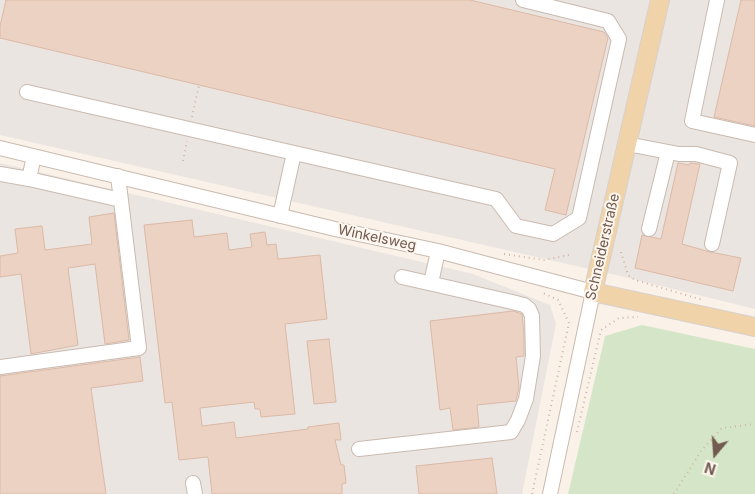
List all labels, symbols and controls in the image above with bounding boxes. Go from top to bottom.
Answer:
street label: Schneiderstraße [583,192,623,302]
street label: Winkelsweg [336,221,418,255]
north arrow [690,429,740,479]
text: N [703,459,718,478]

